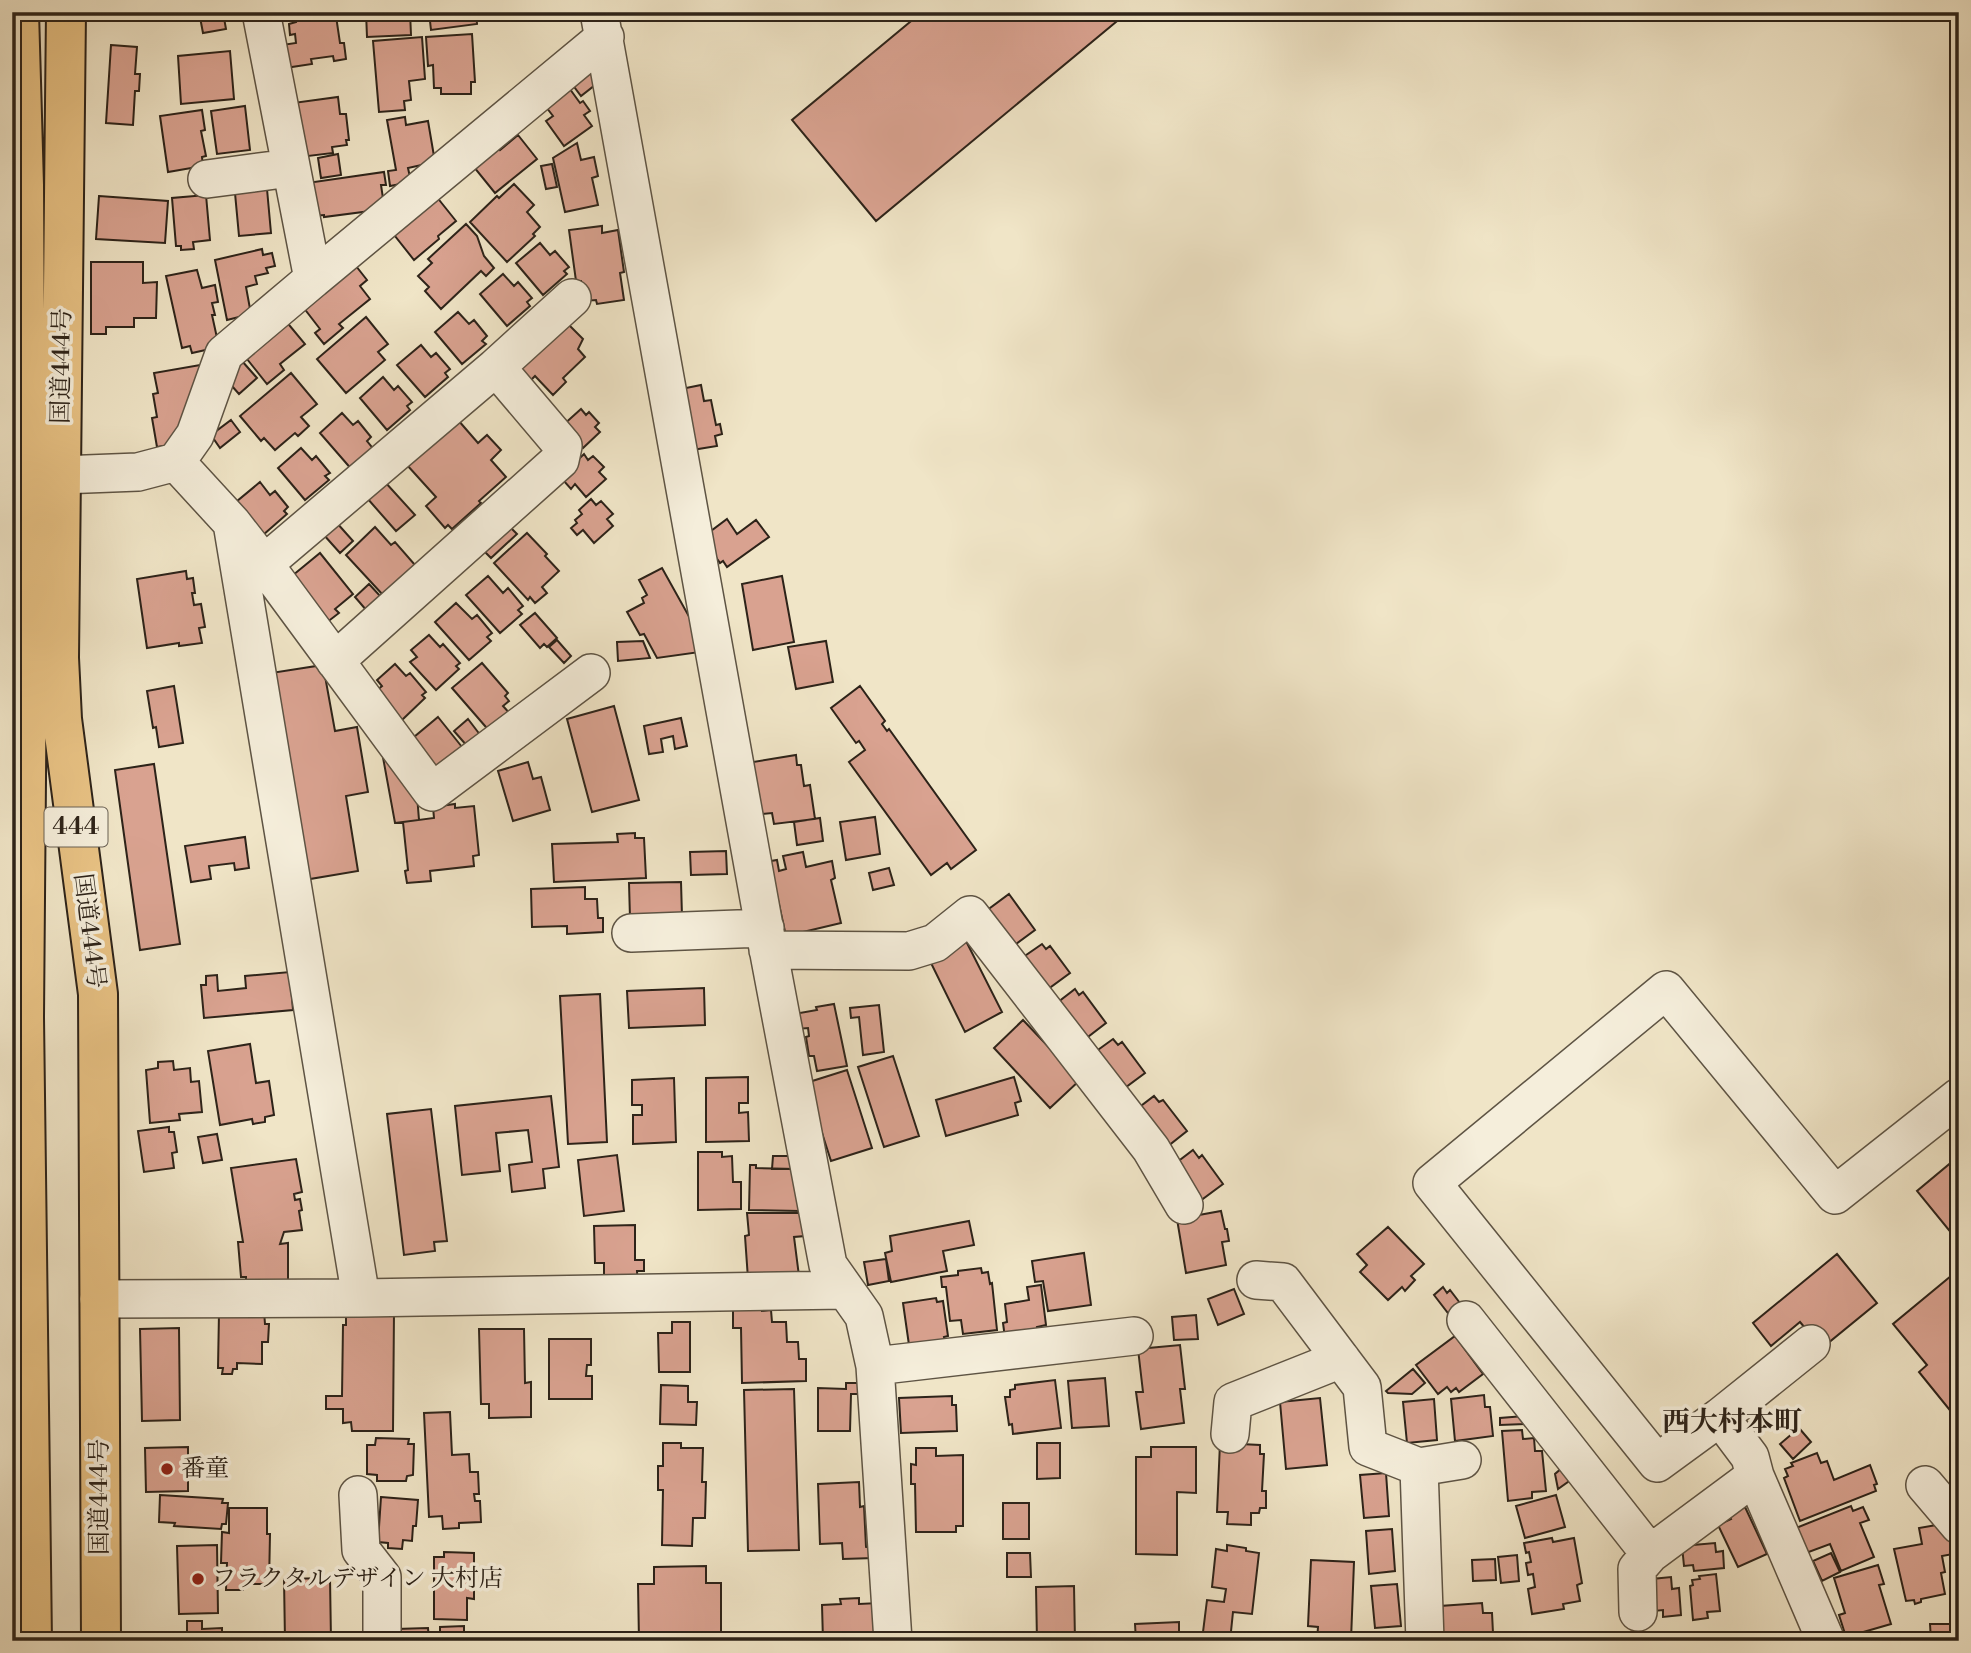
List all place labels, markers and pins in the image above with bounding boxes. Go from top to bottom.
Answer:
place label: 番童 [181,1454,229,1484]
marker: 番童 [159,1461,175,1477]
place label: フラクタルデザイン 大村店 [212,1564,503,1594]
marker: フラクタルデザイン 大村店 [190,1571,206,1587]

